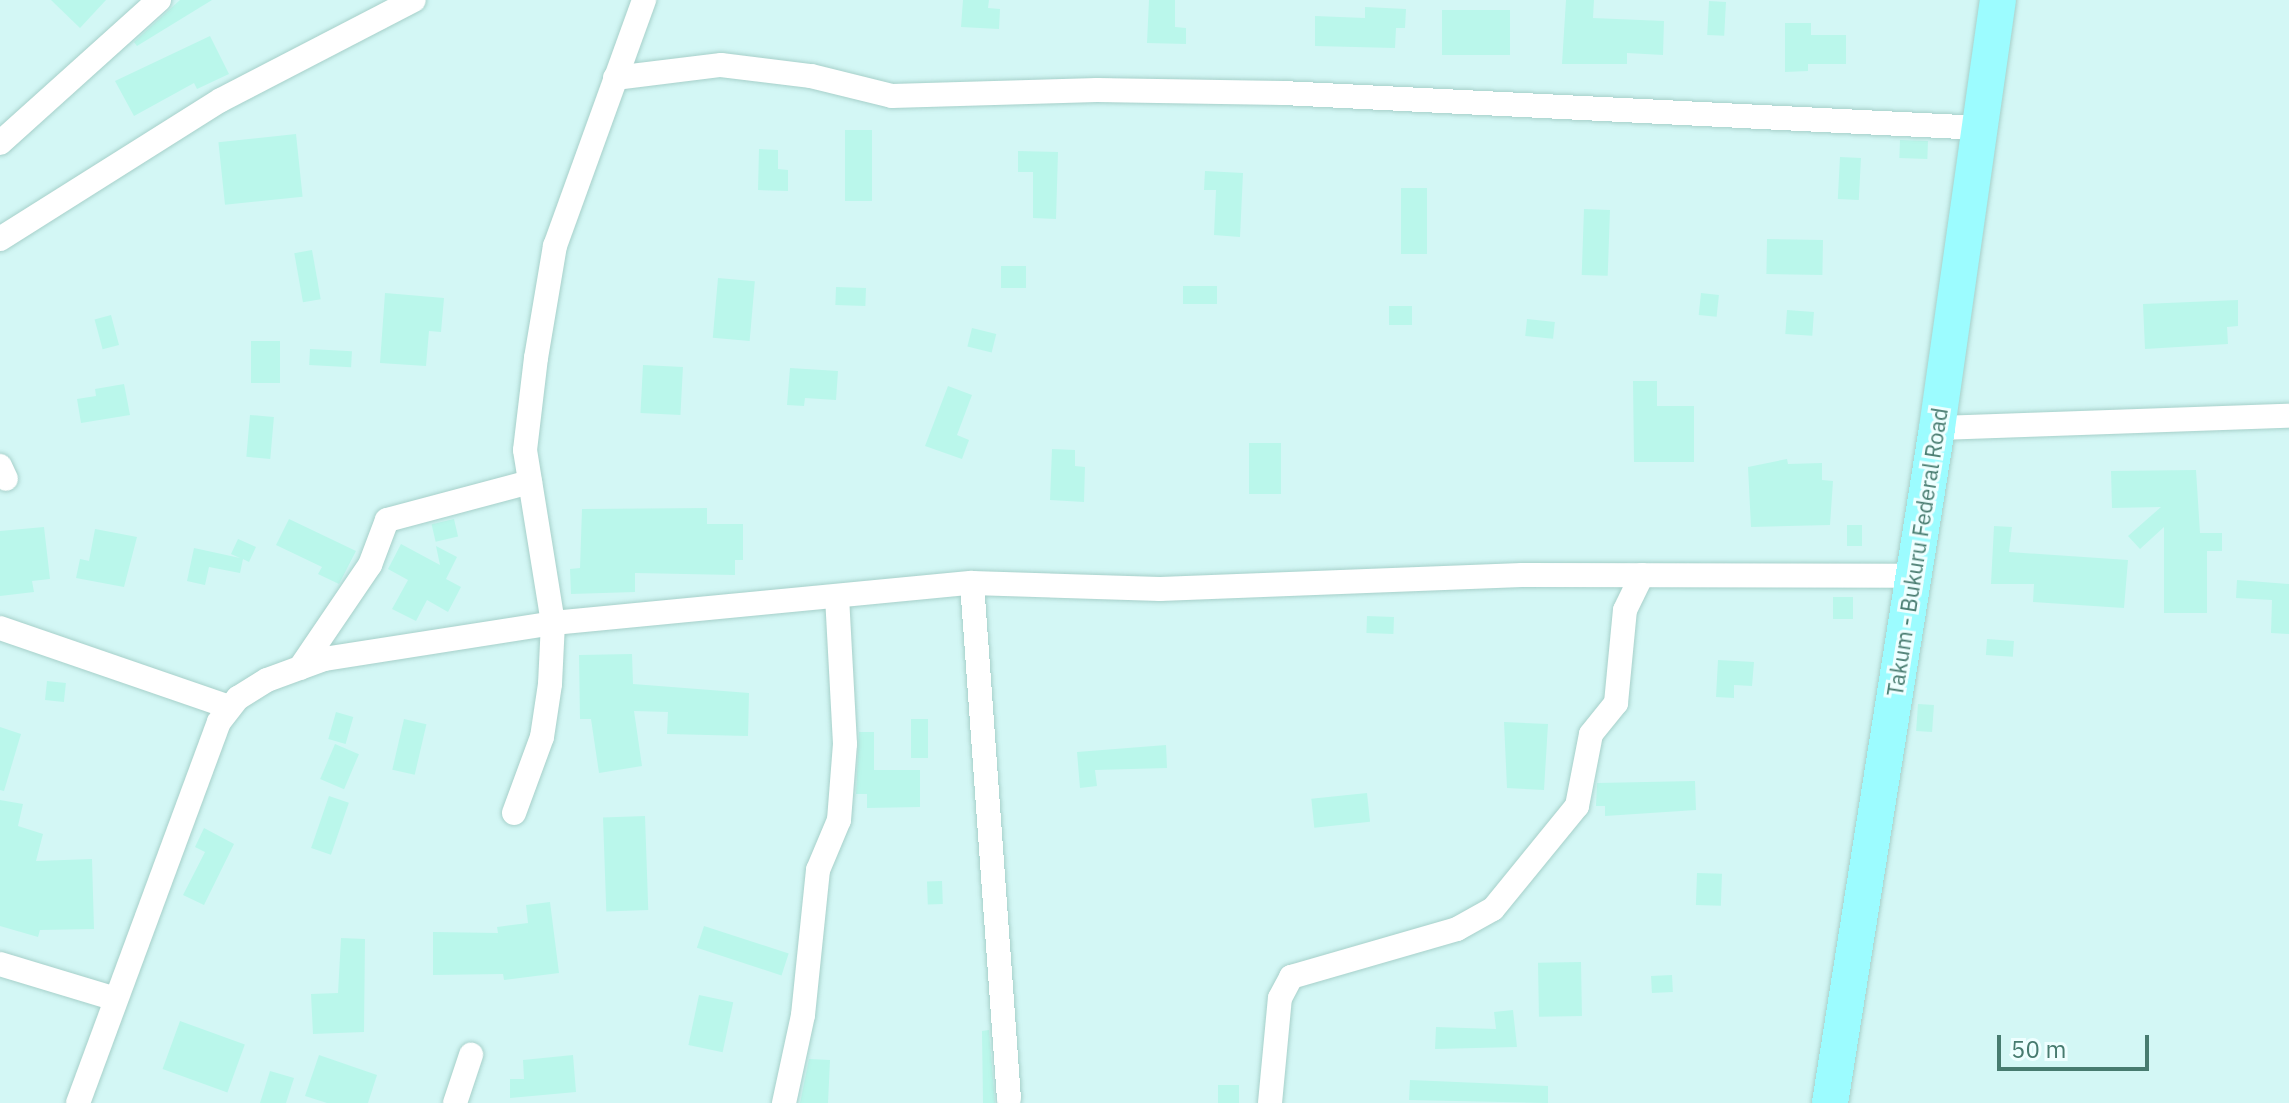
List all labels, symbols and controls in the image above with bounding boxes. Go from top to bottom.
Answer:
street label: Takum - Bukuru Federal Road [1881,406,1953,698]
scale bar [2001,1019,2153,1069]
text: 50 m [2011,1033,2066,1065]

